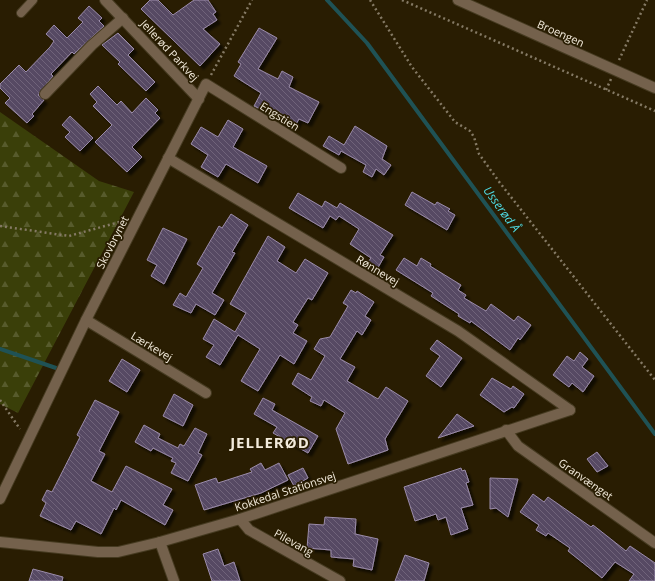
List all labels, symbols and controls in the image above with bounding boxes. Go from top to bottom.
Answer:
street label: Jellerød Parkvej [137,15,202,84]
street label: Broengen [535,16,587,50]
street label: Engstien [257,98,303,134]
water label: Usserød Å [480,183,525,236]
street label: Skovbrynet [92,213,132,271]
street label: Rønnevej [354,251,402,289]
street label: Lærkevej [128,328,176,364]
district label: JELLERØD [228,432,310,452]
street label: Granvænget [556,455,616,503]
street label: Kokkedal Stationsvej [233,468,337,514]
street label: Pilevang [272,525,316,559]

